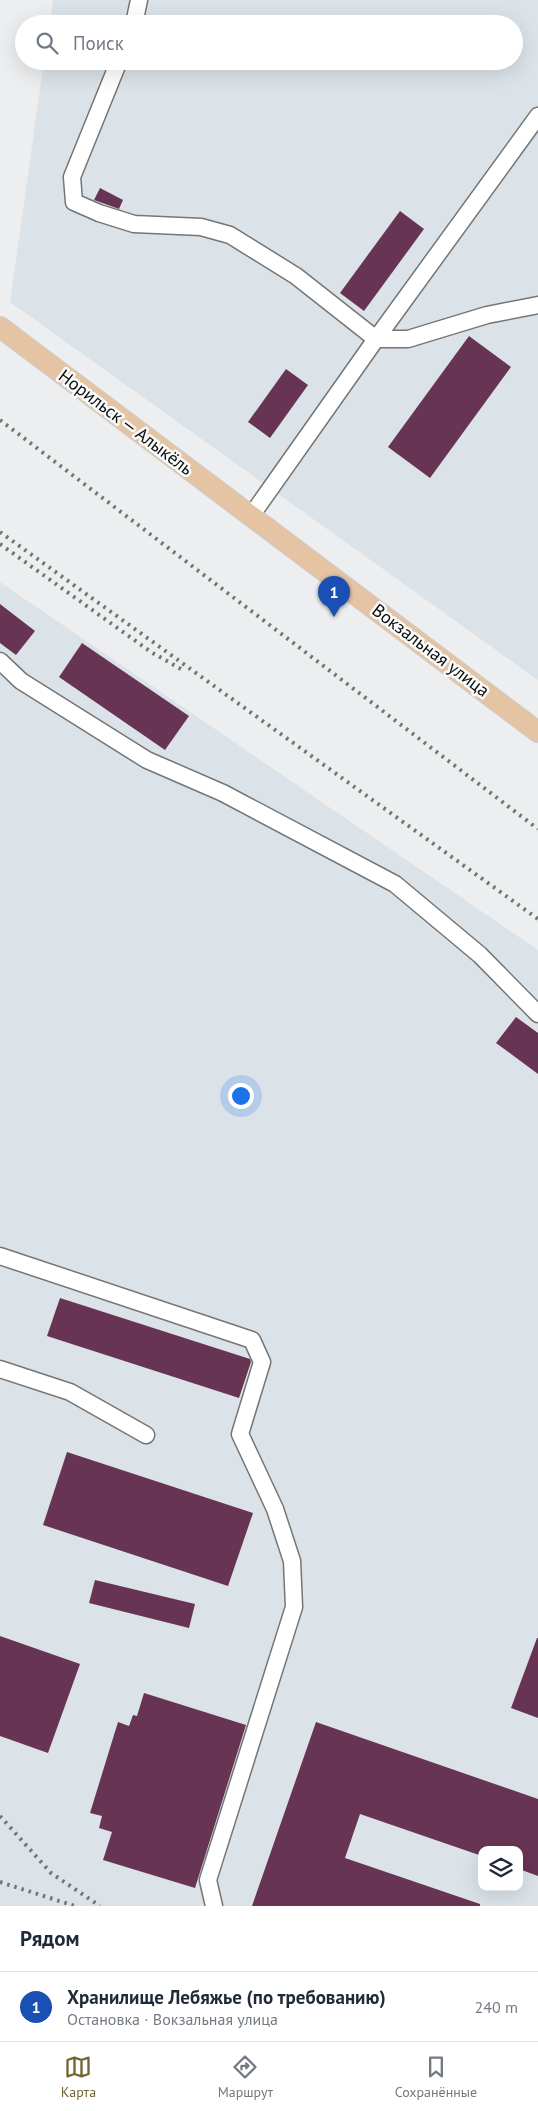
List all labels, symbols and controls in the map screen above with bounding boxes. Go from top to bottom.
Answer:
search box [15,15,523,70]
icon: search [33,29,61,57]
text: Поиск [73,31,124,55]
street label: Норильск — Алыкёль [54,364,198,480]
pin: 1 [318,576,350,617]
street label: Вокзальная улица [368,598,494,702]
your location [228,1083,254,1109]
map controls [478,1846,523,1891]
button: layers [478,1846,523,1891]
text: Рядом [20,1925,79,1952]
text: Хранилище Лебяжье (по требованию) [67,1985,386,2009]
text: 1 [31,1997,41,2017]
text: 240 m [475,1997,518,2017]
text: Остановка · Вокзальная улица [67,2009,278,2029]
tab: Карта [61,2053,96,2101]
tab: Маршрут [218,2053,273,2101]
tab: Сохранённые [395,2053,477,2101]

